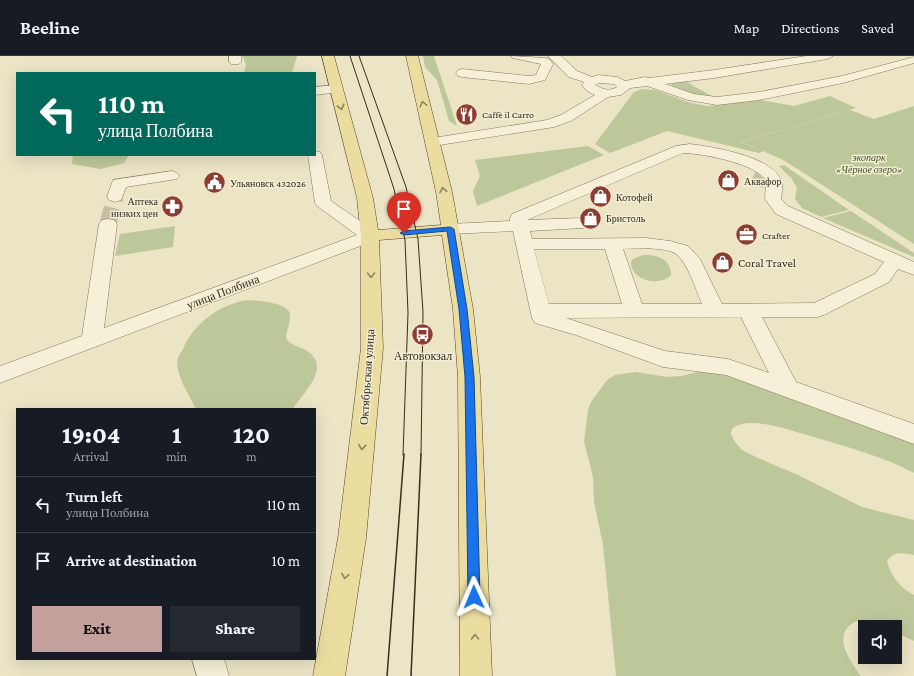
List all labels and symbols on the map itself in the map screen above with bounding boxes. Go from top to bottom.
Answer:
one-way arrow [420,101,428,108]
restaurant icon: Caffè il Carro [453,101,479,127]
one-way arrow [336,104,345,111]
place label: Caffè il Carro [482,109,534,120]
park label: экопарк «Чёрное озеро» [836,152,902,175]
shop icon: Аквафор [716,168,742,194]
public building icon: Ульяновск 432026 [201,170,227,196]
place label: Аквафор [744,176,782,187]
place label: Ульяновск 432026 [230,178,306,189]
shop icon: Котофей [588,184,614,210]
one-way arrow [439,187,448,193]
pin [387,192,421,233]
place label: Котофей [616,192,653,203]
pharmacy icon: Аптека низких цен [160,194,186,220]
place label: Аптека низких цен [111,196,159,219]
shop icon: Бристоль [578,205,604,231]
place label: Бристоль [606,213,646,224]
office icon: Crafter [734,222,760,248]
place label: Crafter [762,230,790,241]
shop icon: Coral Travel [709,250,735,276]
place label: Coral Travel [738,256,796,270]
street label: улица Полбина [185,271,262,312]
one-way arrow [367,272,375,278]
bus stop icon: Автовокзал [410,322,436,348]
street label: Октябрьская улица [357,328,377,425]
place label: Автовокзал [394,349,452,363]
one-way arrow [357,444,366,450]
one-way arrow [342,572,350,579]
position arrow [453,576,495,618]
one-way arrow [471,634,479,640]

